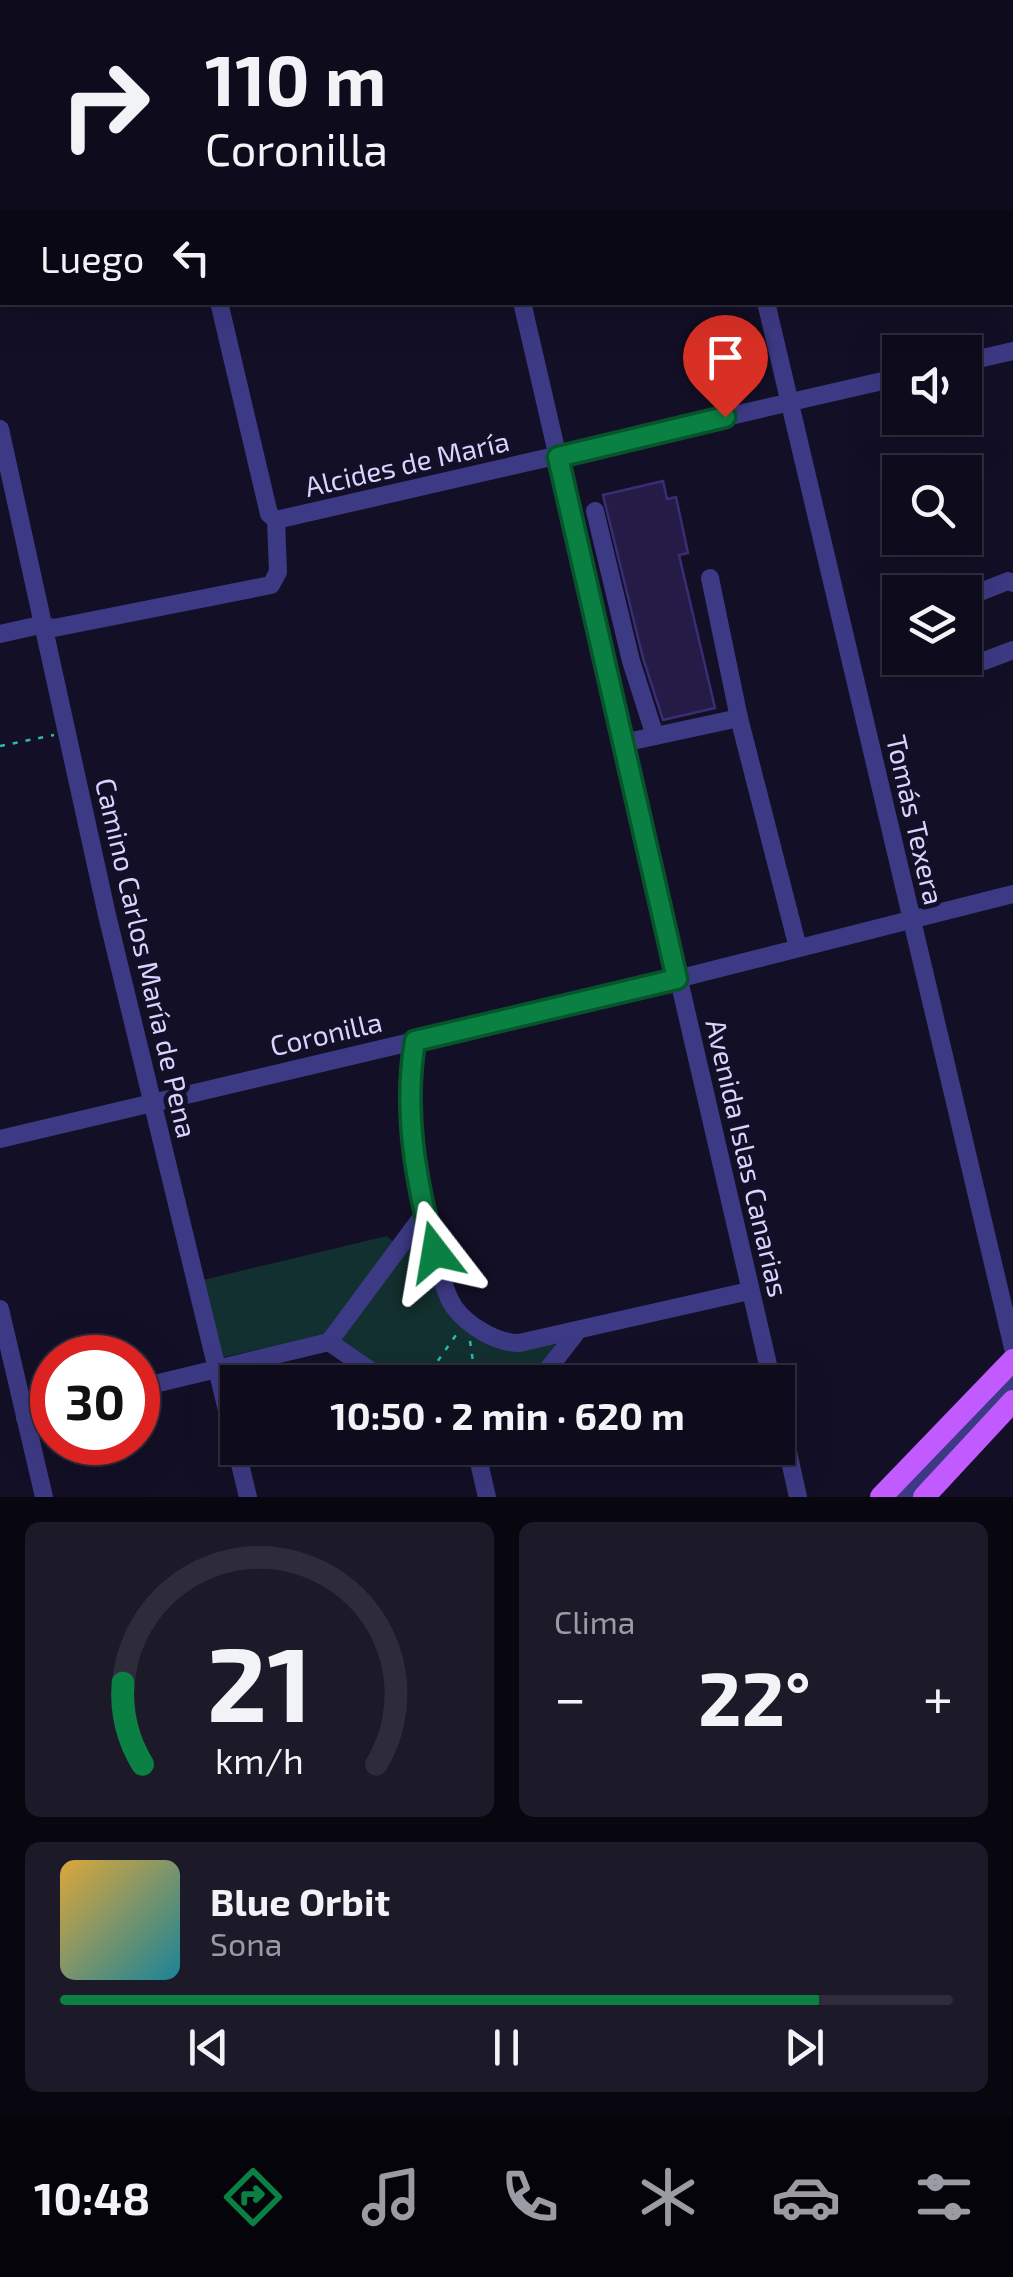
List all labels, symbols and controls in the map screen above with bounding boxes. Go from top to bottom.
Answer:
text: 110 m [205,36,386,120]
icon: right [40,40,170,170]
text: Coronilla [205,121,388,175]
icon: left [164,230,219,285]
text: Luego [40,235,144,281]
pin [683,315,768,418]
icon: arrive [698,330,753,385]
map controls [882,335,982,675]
button: sound [882,335,982,435]
street label: Alcides de María [301,423,512,503]
button: search [882,455,982,555]
button: layers [882,575,982,675]
street label: Tomás Texera [880,732,952,908]
street label: Camino Carlos María de Pena [89,774,205,1141]
street label: Coronilla [266,1004,385,1062]
street label: Avenida Islas Canarias [699,1016,796,1300]
position arrow [383,1200,487,1304]
speed limit sign: 30 [30,1335,160,1465]
text: 10:50 · 2 min · 620 m [330,1392,685,1438]
text: Clima [554,1602,635,1640]
text: 21 [207,1618,312,1743]
text: 22° [698,1651,811,1741]
text: − [554,1663,586,1729]
text: + [923,1663,953,1729]
text: km/h [215,1738,304,1781]
text: Blue Orbit [210,1878,390,1924]
text: Sona [210,1924,282,1962]
icon: previous [181,2020,236,2075]
icon: pause [479,2020,534,2075]
icon: next [777,2020,832,2075]
icon: directions [218,2162,288,2232]
icon: music [356,2162,426,2232]
icon: phone [495,2162,565,2232]
icon: climate [633,2162,703,2232]
icon: car [771,2162,841,2232]
icon: filters [909,2162,979,2232]
text: 10:48 [34,2170,150,2224]

